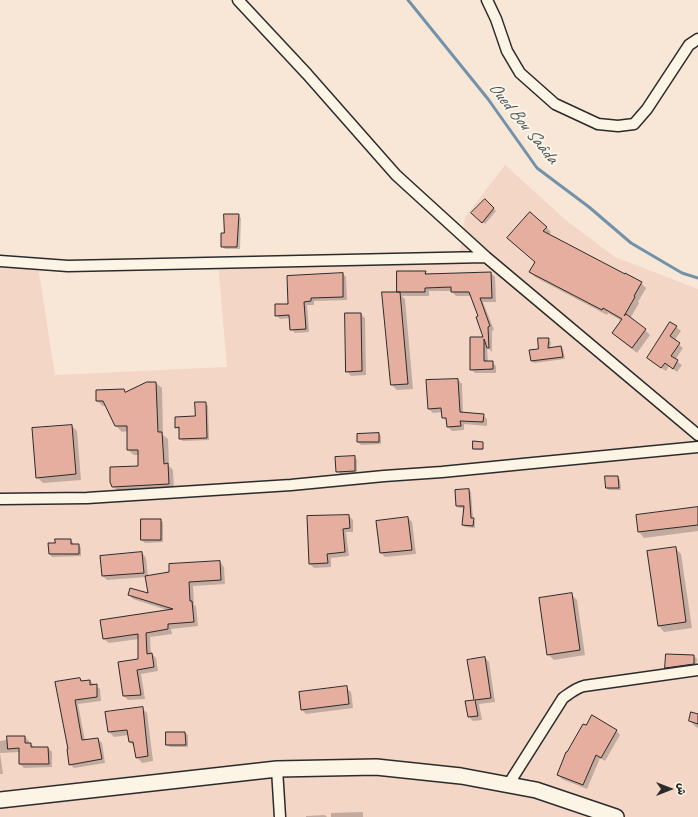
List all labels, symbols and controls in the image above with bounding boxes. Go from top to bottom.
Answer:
water label: Oued Bou Saâda [484,78,562,168]
north arrow [650,769,690,809]
text: ش [675,783,689,795]

